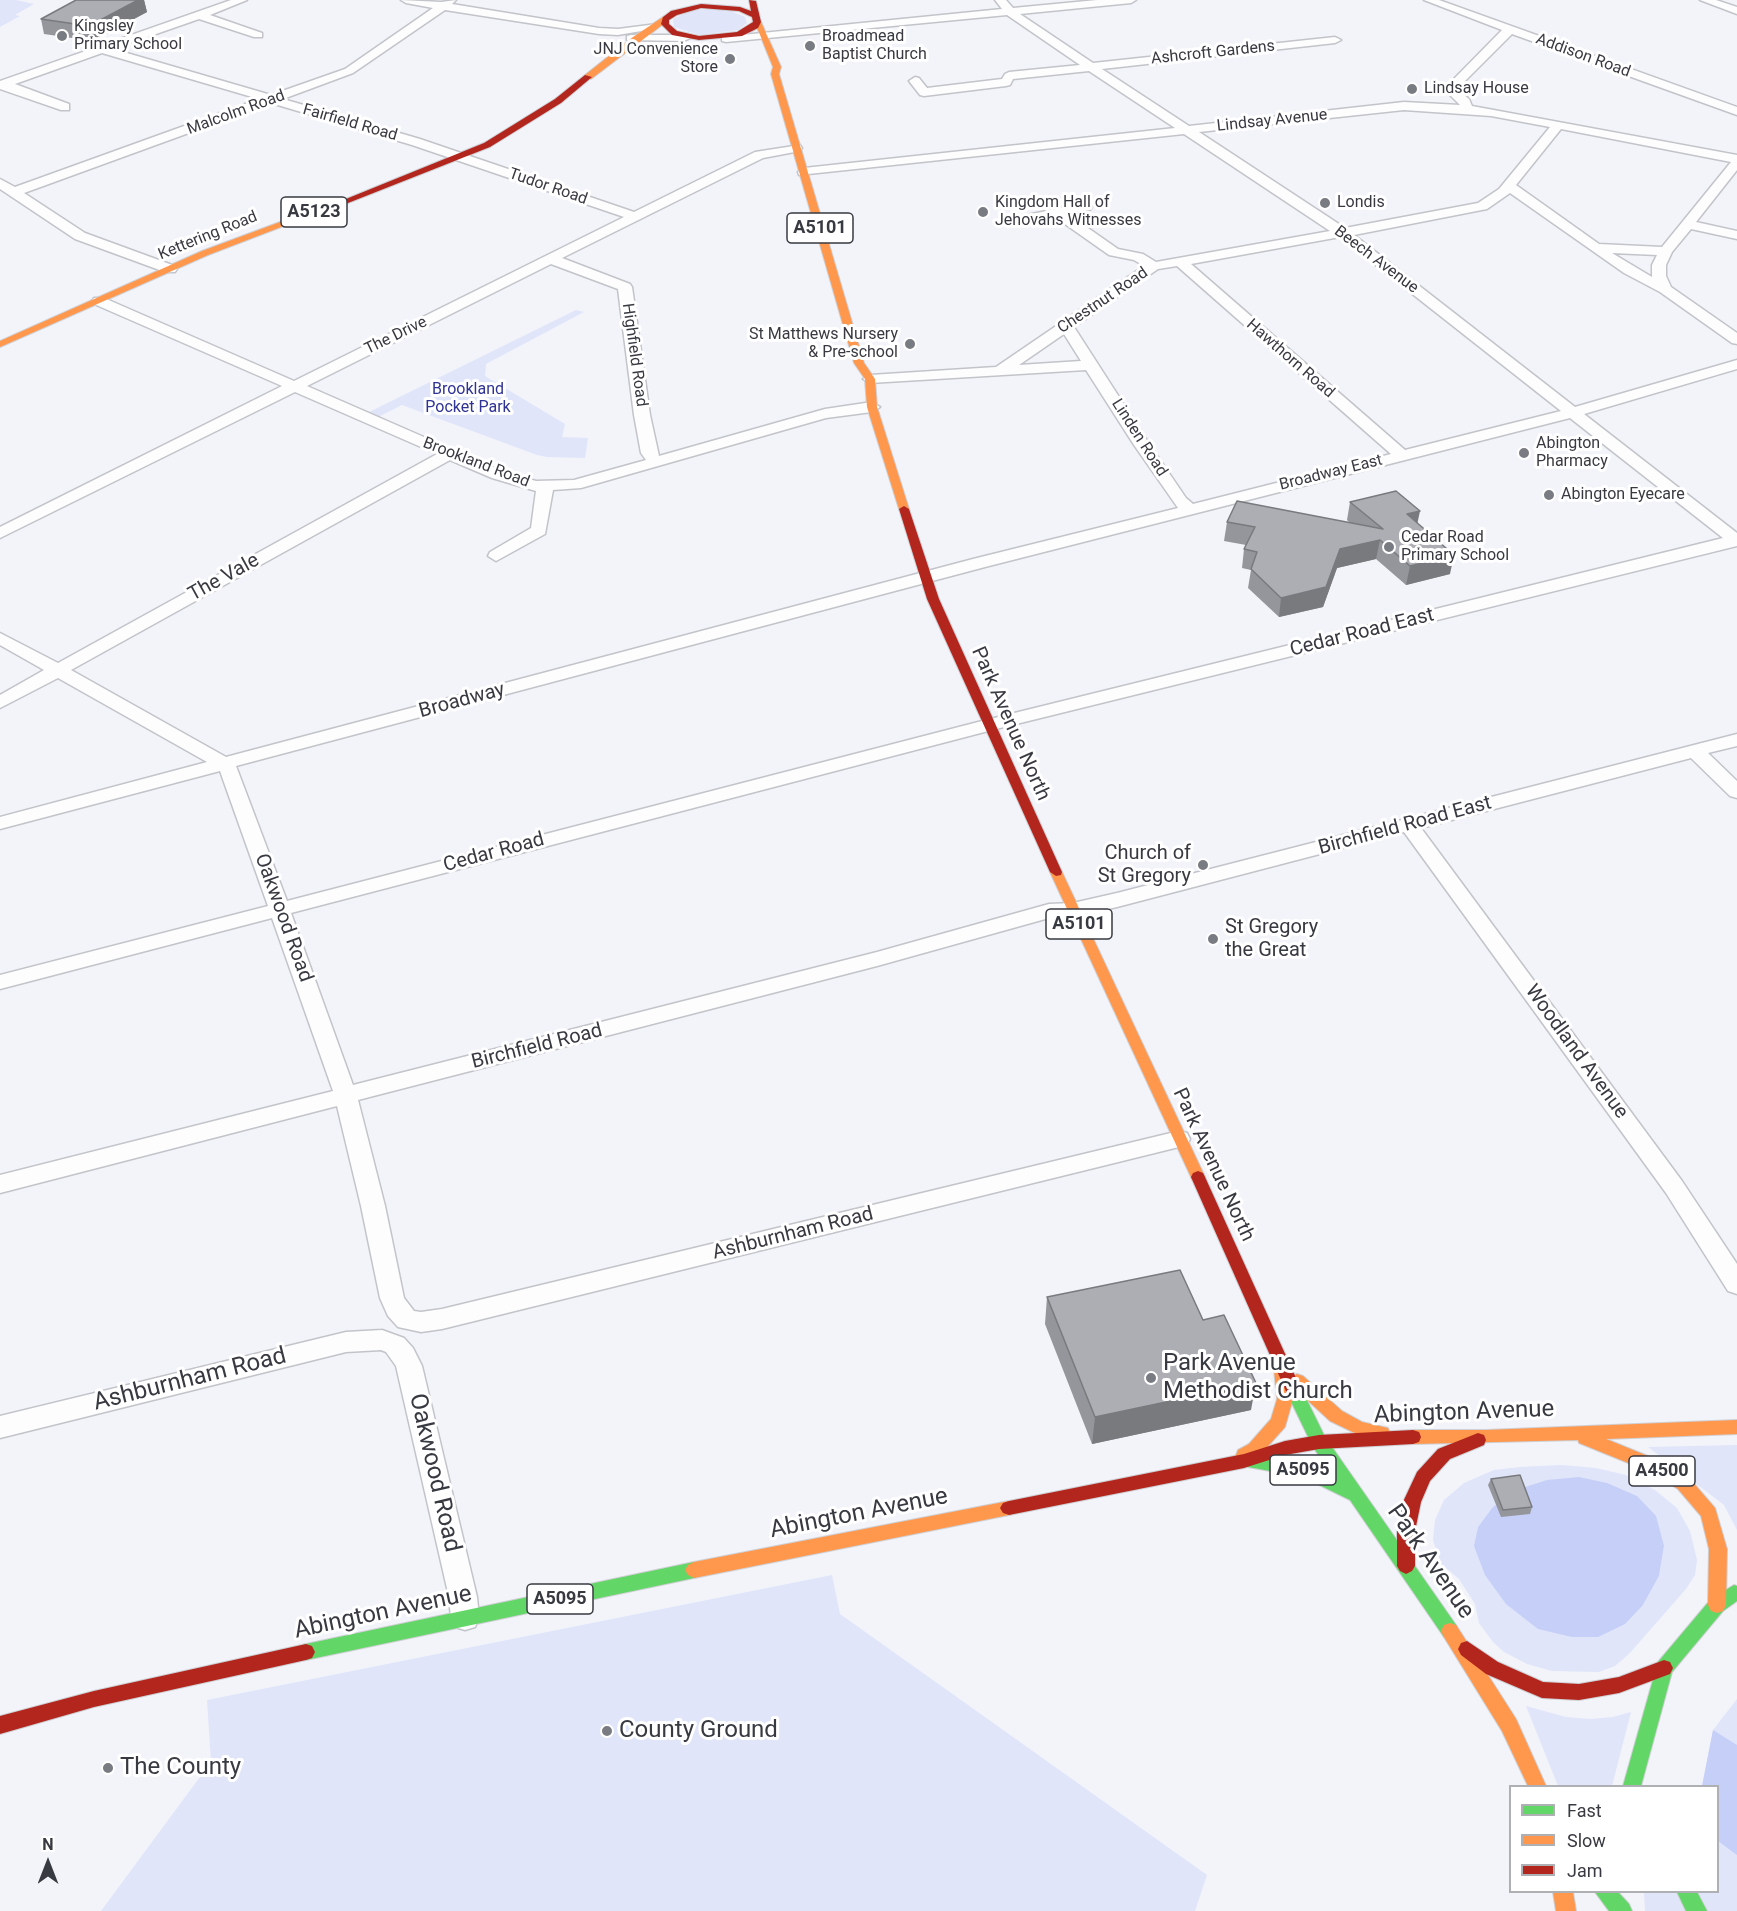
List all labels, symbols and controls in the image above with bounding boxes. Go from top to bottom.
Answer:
place label: Kingsley Primary School [74,17,182,55]
place label: Broadmead Baptist Church [822,27,927,65]
marker: Kingsley Primary School [55,29,69,43]
street label: Addison Road [1533,30,1633,82]
street label: Ashcroft Gardens [1150,37,1276,69]
marker: Broadmead Baptist Church [803,39,817,53]
place label: JNJ Convenience Store [594,40,718,78]
marker: JNJ Convenience Store [723,52,737,66]
place label: Lindsay House [1424,79,1529,99]
marker: Lindsay House [1405,82,1419,96]
street label: Malcolm Road [184,86,288,140]
street label: Fairfield Road [300,100,400,146]
street label: Lindsay Avenue [1216,106,1328,136]
street label: Tudor Road [506,165,590,209]
place label: Kingdom Hall of Jehovahs Witnesses [995,193,1141,231]
place label: Londis [1337,193,1385,213]
marker: Londis [1318,196,1332,210]
road number: A5123 [281,197,347,227]
marker: Kingdom Hall of Jehovahs Witnesses [976,205,990,219]
street label: Kettering Road [156,207,260,265]
road number: A5101 [787,213,853,243]
street label: Beech Avenue [1330,222,1422,298]
street label: Chestnut Road [1054,264,1152,338]
street label: Highfield Road [617,302,651,408]
street label: The Drive [362,313,430,359]
street label: Hawthorn Road [1242,316,1338,402]
place label: St Matthews Nursery & Pre-school [749,325,898,363]
marker: St Matthews Nursery & Pre-school [903,337,917,351]
park label: Brookland Pocket Park [425,380,511,418]
street label: Linden Road [1107,396,1171,480]
street label: Brookland Road [420,434,532,492]
place label: Abington Pharmacy [1536,434,1608,472]
marker: Abington Pharmacy [1517,446,1531,460]
street label: Broadway East [1277,451,1385,495]
place label: Abington Eyecare [1561,485,1685,505]
marker: Abington Eyecare [1542,488,1556,502]
place label: Cedar Road Primary School [1401,528,1509,566]
marker: Cedar Road Primary School [1382,540,1396,554]
street label: The Vale [184,549,264,607]
street label: Cedar Road East [1288,604,1436,662]
street label: Park Avenue North [965,643,1055,805]
street label: Broadway [416,678,508,724]
street label: Birchfield Road East [1316,791,1494,861]
street label: Cedar Road [441,828,547,878]
place label: Church of St Gregory [1098,842,1191,889]
street label: Oakwood Road [249,851,317,985]
marker: Church of St Gregory [1196,858,1210,872]
road number: A5101 [1046,909,1112,939]
place label: St Gregory the Great [1225,916,1318,963]
marker: St Gregory the Great [1206,932,1220,946]
street label: Woodland Avenue [1519,980,1633,1124]
street label: Birchfield Road [469,1019,605,1075]
street label: Park Avenue North [1167,1085,1259,1245]
street label: Ashburnham Road [710,1202,876,1266]
street label: Ashburnham Road [91,1342,289,1418]
place label: Park Avenue Methodist Church [1163,1350,1353,1406]
marker: Park Avenue Methodist Church [1144,1371,1158,1385]
street label: Oakwood Road [402,1391,466,1555]
street label: Abington Avenue [1373,1395,1555,1431]
road number: A5095 [1270,1455,1336,1485]
road number: A4500 [1629,1456,1695,1486]
street label: Abington Avenue [768,1483,950,1545]
street label: Park Avenue [1380,1499,1480,1625]
street label: Abington Avenue [292,1580,474,1646]
road number: A5095 [527,1584,593,1614]
place label: County Ground [619,1717,778,1745]
marker: County Ground [600,1724,614,1738]
place label: The County [120,1754,241,1782]
marker: The County [101,1761,115,1775]
legend [1509,1785,1719,1893]
text: Fast [1567,1800,1602,1821]
text: Slow [1567,1830,1606,1851]
north arrow [18,1833,78,1893]
text: N [42,1835,54,1854]
text: Jam [1567,1860,1603,1881]

